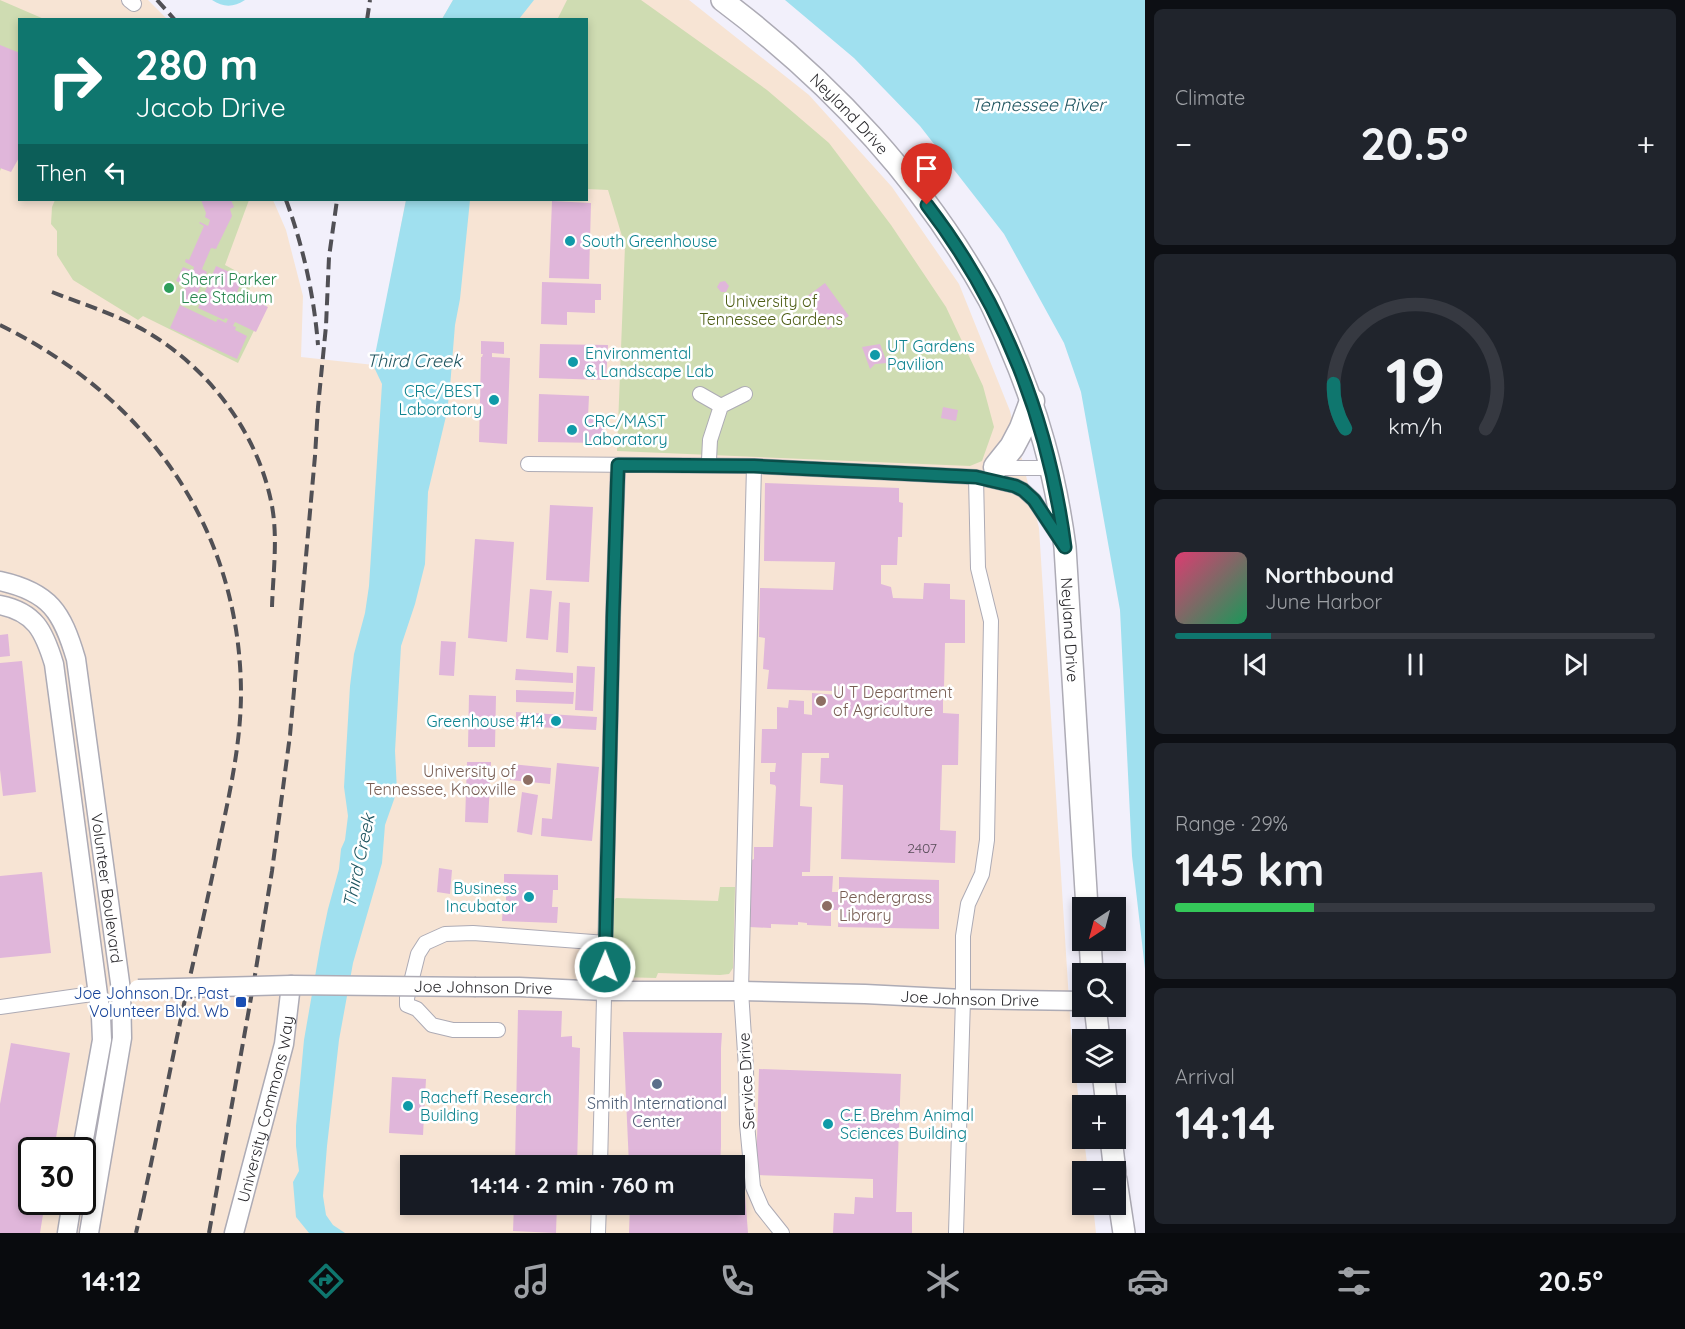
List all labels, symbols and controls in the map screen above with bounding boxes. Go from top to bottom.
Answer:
text: 280 m [135,38,258,91]
icon: right [36,42,114,120]
street label: Neyland Drive [806,69,893,158]
text: Climate [1175,85,1245,110]
text: Jacob Drive [135,90,286,124]
water label: Tennessee River [971,93,1107,116]
text: 20.5° [1360,115,1468,171]
text: − [1175,123,1192,164]
text: + [1636,123,1655,164]
pin [901,143,952,205]
icon: arrive [910,152,943,185]
icon: left [99,156,132,189]
text: Then [36,159,87,187]
place label: South Greenhouse [582,231,717,251]
marker: South Greenhouse [563,234,577,248]
place label: Sherri Parker Lee Stadium [181,269,277,307]
marker: Sherri Parker Lee Stadium [162,281,176,295]
park label: University of Tennessee Gardens [699,291,843,329]
place label: UT Gardens Pavilion [887,336,975,374]
text: 19 [1385,341,1445,419]
place label: Environmental & Landscape Lab [585,343,714,381]
marker: UT Gardens Pavilion [868,348,882,362]
water label: Third Creek [366,349,463,372]
marker: Environmental & Landscape Lab [566,355,580,369]
place label: CRC/BEST Laboratory [399,381,482,419]
marker: CRC/BEST Laboratory [487,393,501,407]
place label: CRC/MAST Laboratory [584,411,668,449]
text: km/h [1388,413,1442,439]
marker: CRC/MAST Laboratory [565,423,579,437]
text: Northbound [1265,561,1394,589]
street label: Neyland Drive [1057,577,1083,683]
text: June Harbor [1265,589,1382,614]
icon: previous [1239,648,1272,681]
icon: pause [1399,648,1432,681]
icon: next [1559,648,1592,681]
place label: U T Department of Agriculture [833,682,953,720]
marker: U T Department of Agriculture [814,694,828,708]
place label: Greenhouse #14 [426,711,544,731]
marker: Greenhouse #14 [549,714,563,728]
place label: University of Tennessee, Knoxville [366,761,516,799]
marker: University of Tennessee, Knoxville [521,773,535,787]
water label: Third Creek [337,810,380,910]
text: Range · 29% [1175,811,1288,836]
street label: Volunteer Boulevard [87,812,127,964]
house number: 2407 [907,839,937,857]
text: 145 km [1175,841,1325,897]
place label: Business Incubator [446,878,517,916]
place label: Pendergrass Library [839,887,932,925]
marker: Business Incubator [522,890,536,904]
north arrow [1072,897,1126,951]
map controls [1072,897,1126,1215]
marker: Pendergrass Library [820,899,834,913]
position arrow [573,935,637,999]
button: search [1072,963,1126,1017]
street label: Joe Johnson Drive [413,976,553,998]
place label: Joe Johnson Dr. Past Volunteer Blvd. Wb [74,983,229,1021]
street label: Joe Johnson Drive [900,986,1039,1010]
marker: Joe Johnson Dr. Past Volunteer Blvd. Wb [234,995,248,1009]
street label: University Commons Way [233,1015,297,1205]
button: layers [1072,1029,1126,1083]
street label: Service Drive [733,1032,759,1130]
text: Arrival [1175,1064,1235,1089]
marker: Smith International Center [650,1077,664,1091]
place label: Racheff Research Building [420,1087,552,1125]
place label: Smith International Center [587,1093,727,1131]
text: 14:14 [1175,1094,1275,1150]
button: + [1072,1095,1126,1149]
marker: Racheff Research Building [401,1099,415,1113]
place label: C.E. Brehm Animal Sciences Building [840,1105,974,1143]
marker: C.E. Brehm Animal Sciences Building [821,1117,835,1131]
speed limit sign: 30 [18,1137,96,1215]
button: − [1072,1161,1126,1215]
text: 14:14 · 2 min · 760 m [470,1171,675,1199]
icon: directions [305,1260,347,1302]
icon: music [511,1260,553,1302]
icon: phone [716,1260,758,1302]
icon: climate [922,1260,964,1302]
icon: car [1127,1260,1169,1302]
icon: filters [1333,1260,1375,1302]
text: 14:12 [82,1264,141,1298]
text: 20.5° [1538,1264,1603,1298]

